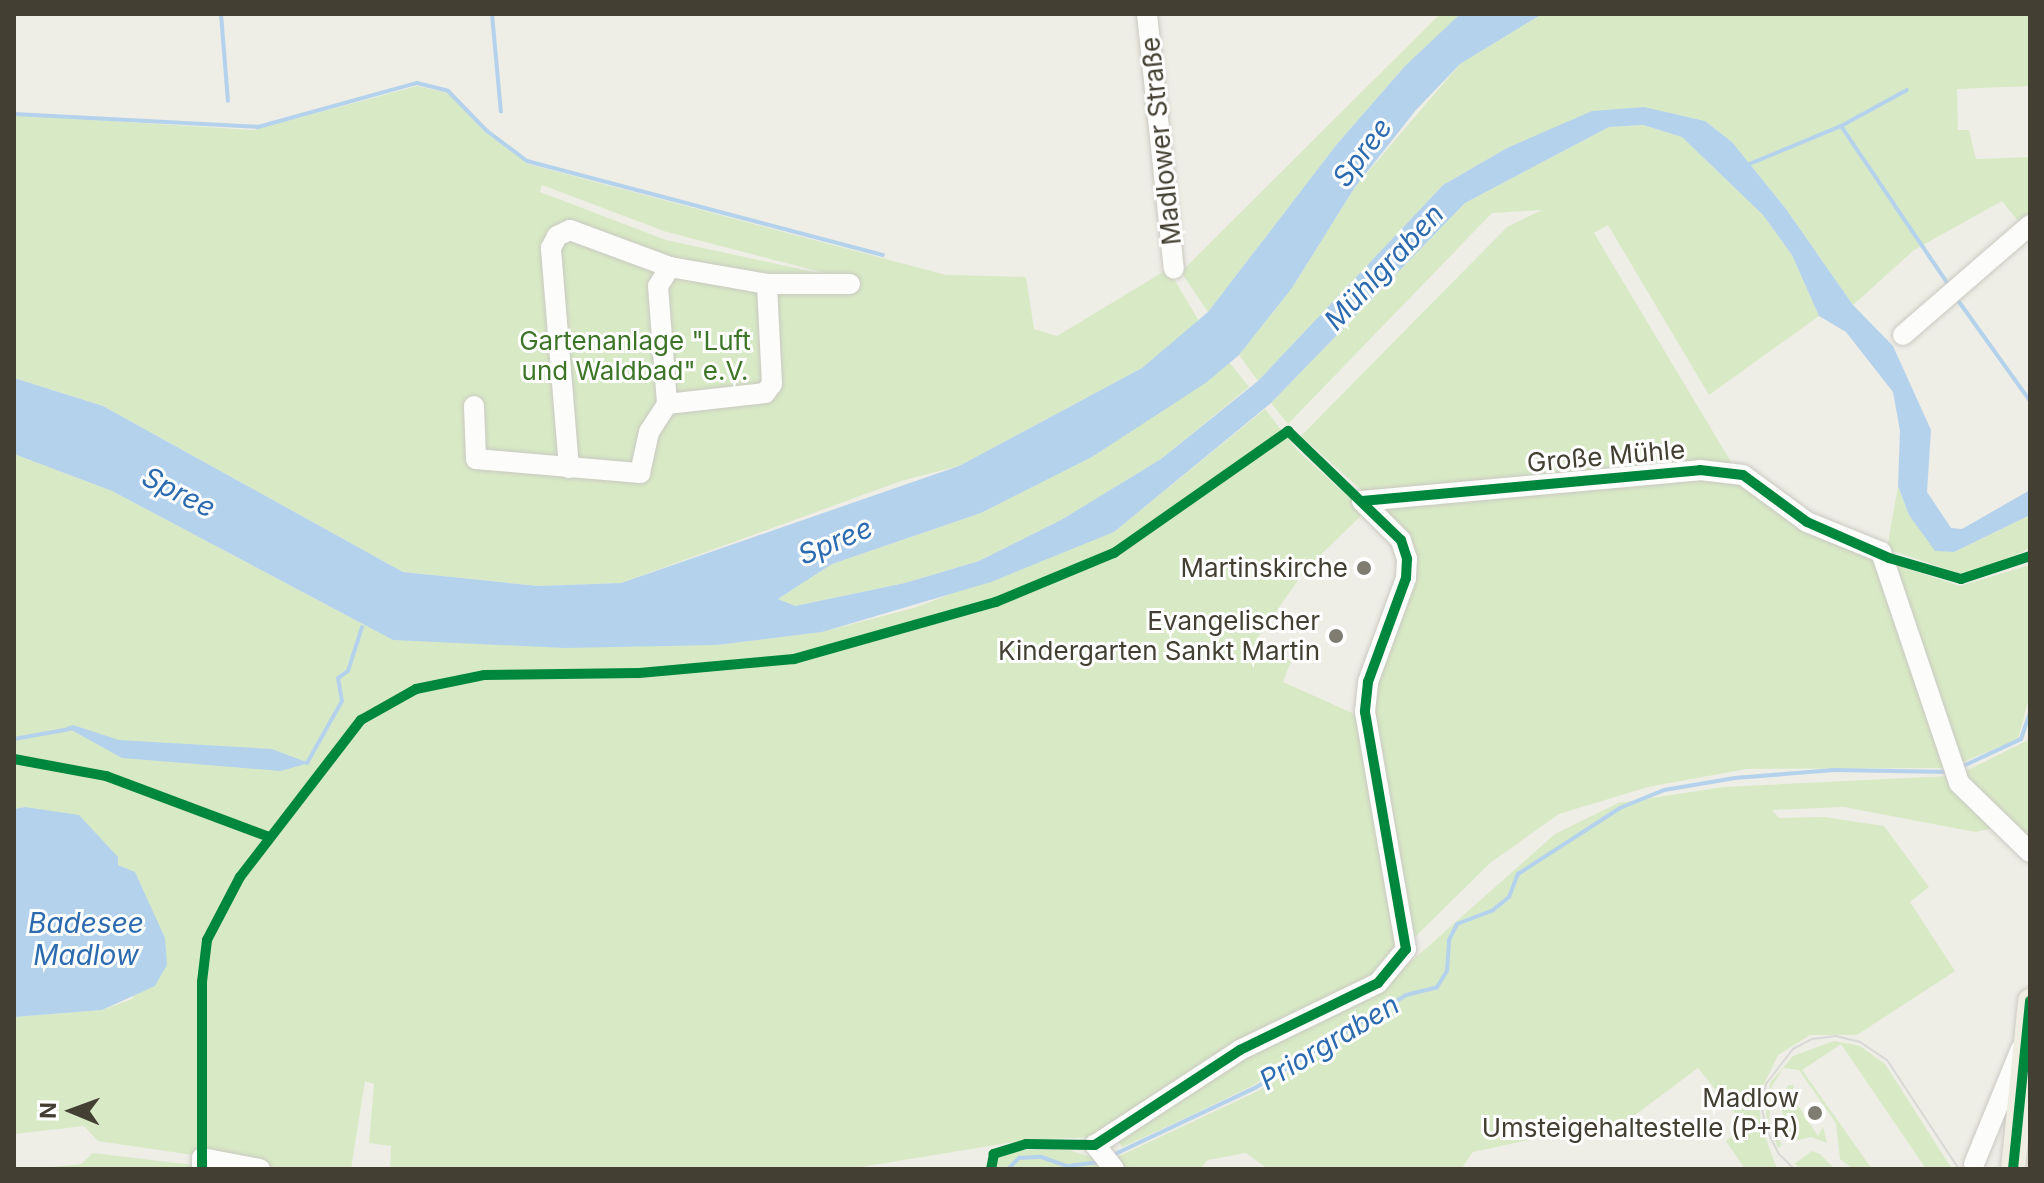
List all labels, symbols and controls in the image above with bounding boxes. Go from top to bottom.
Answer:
street label: Madlower Straße [1135,35,1187,247]
water label: Spree [1325,111,1399,193]
water label: Mühlgraben [1317,197,1451,337]
park label: Gartenanlage "Luft und Waldbad" e.V. [519,325,751,386]
street label: Große Mühle [1526,434,1686,478]
water label: Spree [137,459,221,525]
water label: Spree [793,510,877,572]
place label: Martinskirche [1181,552,1348,584]
marker: Martinskirche [1355,559,1373,577]
place label: Evangelischer Kindergarten Sankt Martin [998,605,1320,666]
marker: Evangelischer Kindergarten Sankt Martin [1327,627,1345,645]
water label: Badesee Madlow [28,906,144,972]
water label: Priorgraben [1253,987,1405,1097]
north arrow [32,1071,112,1151]
place label: Madlow Umsteigehaltestelle (P+R) [1482,1082,1799,1144]
text: N [35,1102,61,1119]
marker: Madlow Umsteigehaltestelle (P+R) [1806,1104,1824,1122]

